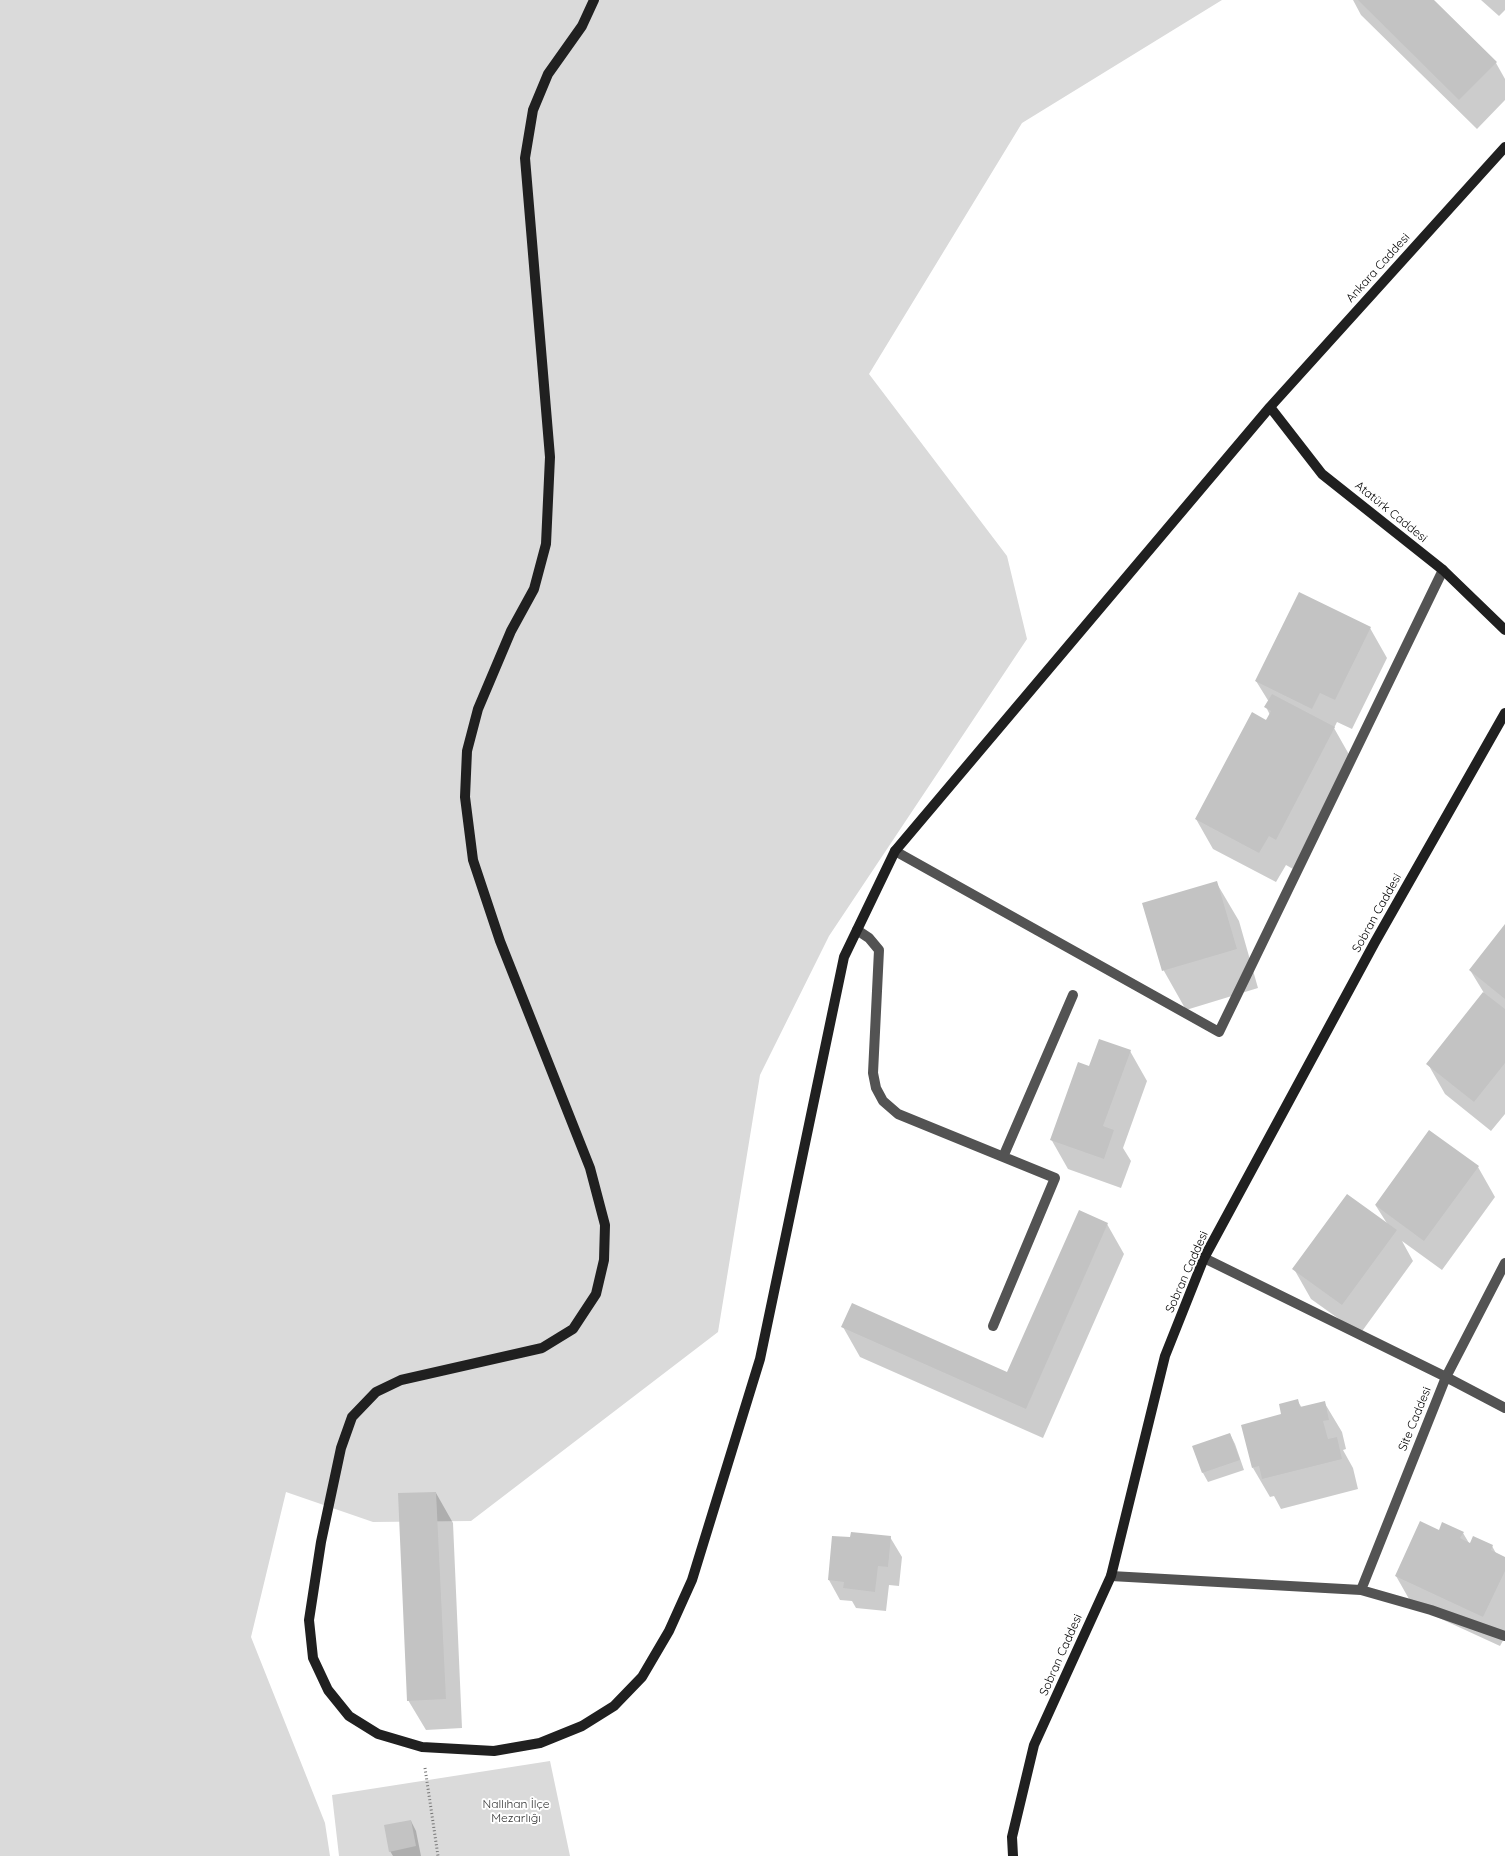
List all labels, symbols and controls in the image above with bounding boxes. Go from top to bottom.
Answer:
street label: Ankara Caddesi [1343,230,1413,306]
street label: Atatürk Caddesi [1352,478,1430,546]
street label: Sobran Caddesi [1349,871,1405,955]
street label: Sobran Caddesi [1163,1229,1211,1315]
street label: Site Caddesi [1396,1385,1434,1453]
street label: Sobran Caddesi [1037,1612,1085,1698]
park label: Nallıhan İlçe Mezarlığı [482,1797,550,1825]

